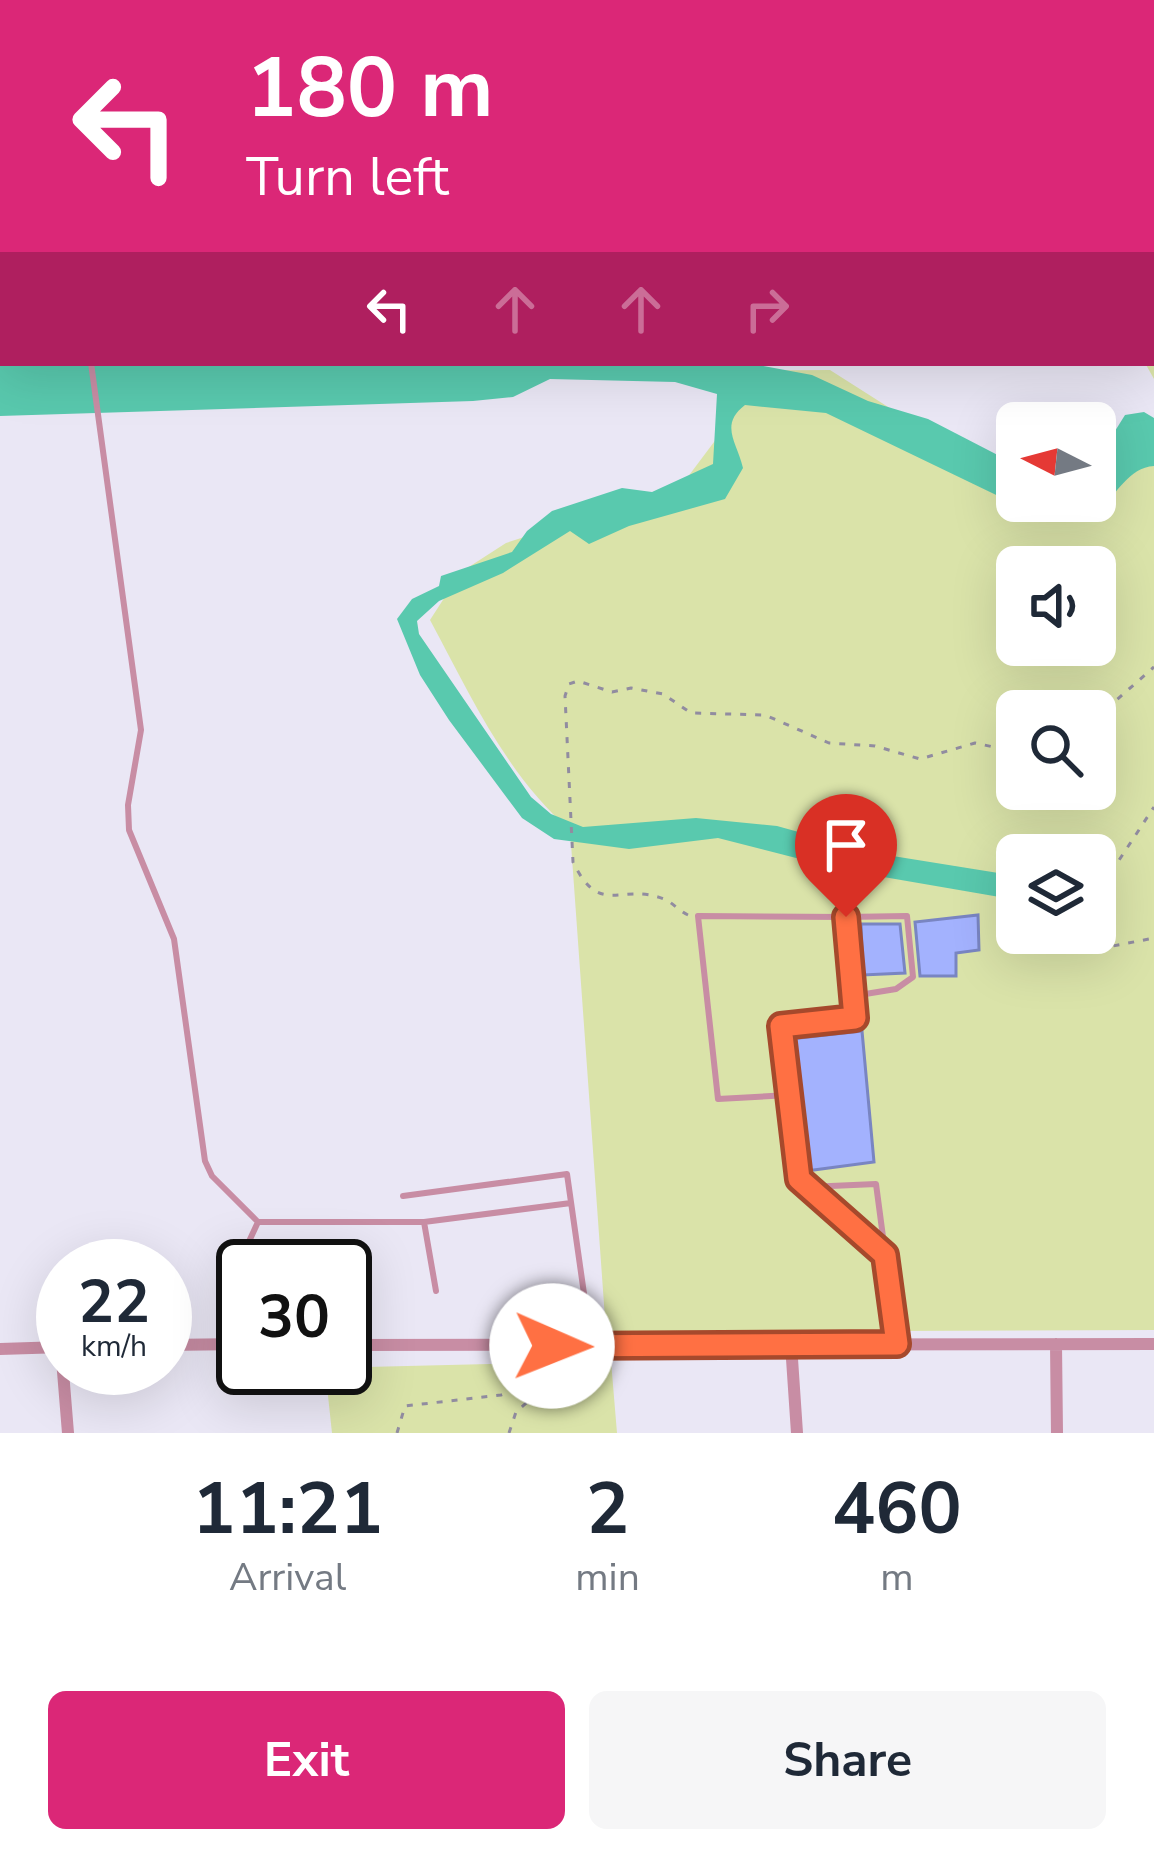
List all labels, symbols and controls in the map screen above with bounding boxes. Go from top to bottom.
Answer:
text: 180 m [246,31,494,146]
icon: left [48,48,204,204]
text: Turn left [246,140,449,214]
icon: left [356,276,422,342]
icon: ahead [482,276,548,342]
icon: ahead [608,276,674,342]
icon: right [734,276,800,342]
north arrow [996,402,1116,522]
map controls [996,402,1116,954]
button: sound [996,546,1116,666]
button: search [996,690,1116,810]
pin [795,794,897,917]
icon: arrive [813,812,879,878]
button: layers [996,834,1116,954]
speed limit sign: 30 [216,1239,372,1395]
text: 22 [78,1261,150,1343]
position arrow [489,1283,615,1409]
text: km/h [81,1326,147,1367]
text: 11:21 [192,1460,383,1558]
text: 2 [586,1460,629,1558]
text: 460 [832,1460,962,1558]
text: Arrival [229,1551,346,1604]
text: min [575,1551,640,1604]
text: m [880,1551,914,1604]
button: Exit [48,1691,565,1829]
button: Share [589,1691,1106,1829]

